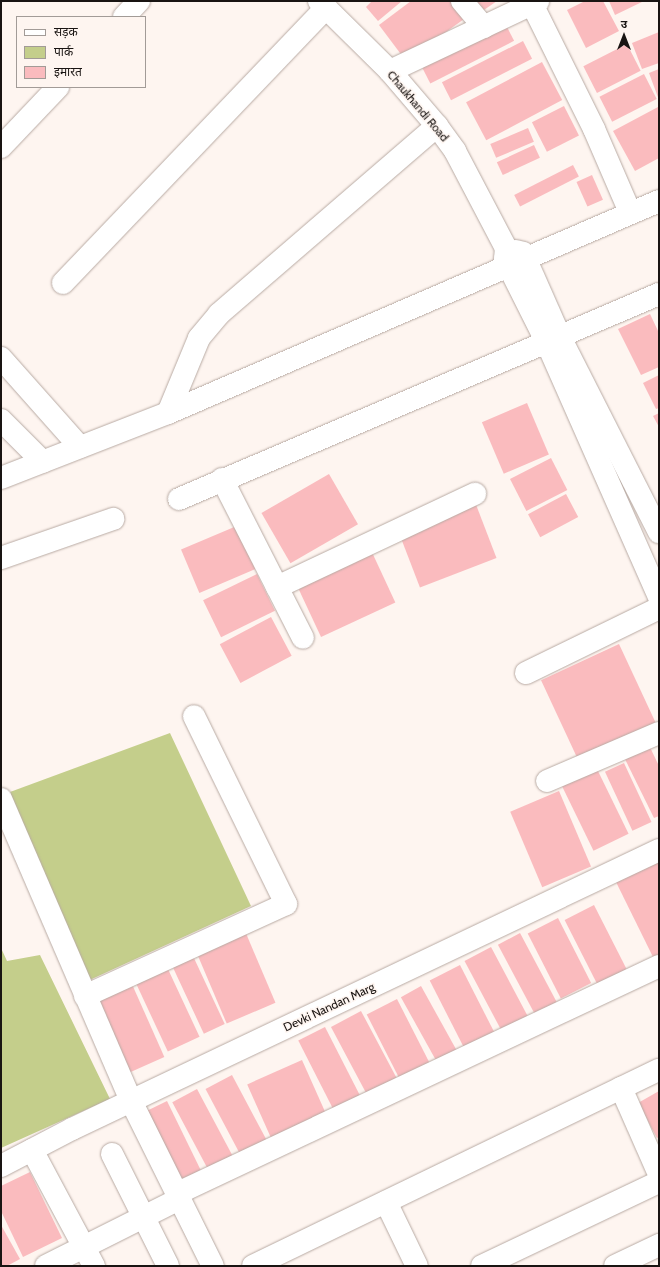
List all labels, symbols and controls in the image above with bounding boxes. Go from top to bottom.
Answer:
legend [16,16,146,88]
north arrow [604,16,644,56]
text: उ [621,17,627,31]
text: सड़क [54,24,78,39]
text: पार्क [54,44,73,59]
text: इमारत [54,64,82,79]
street label: Chaukhandi Road [384,68,452,144]
street label: Devki Nandan Marg [281,980,377,1034]

